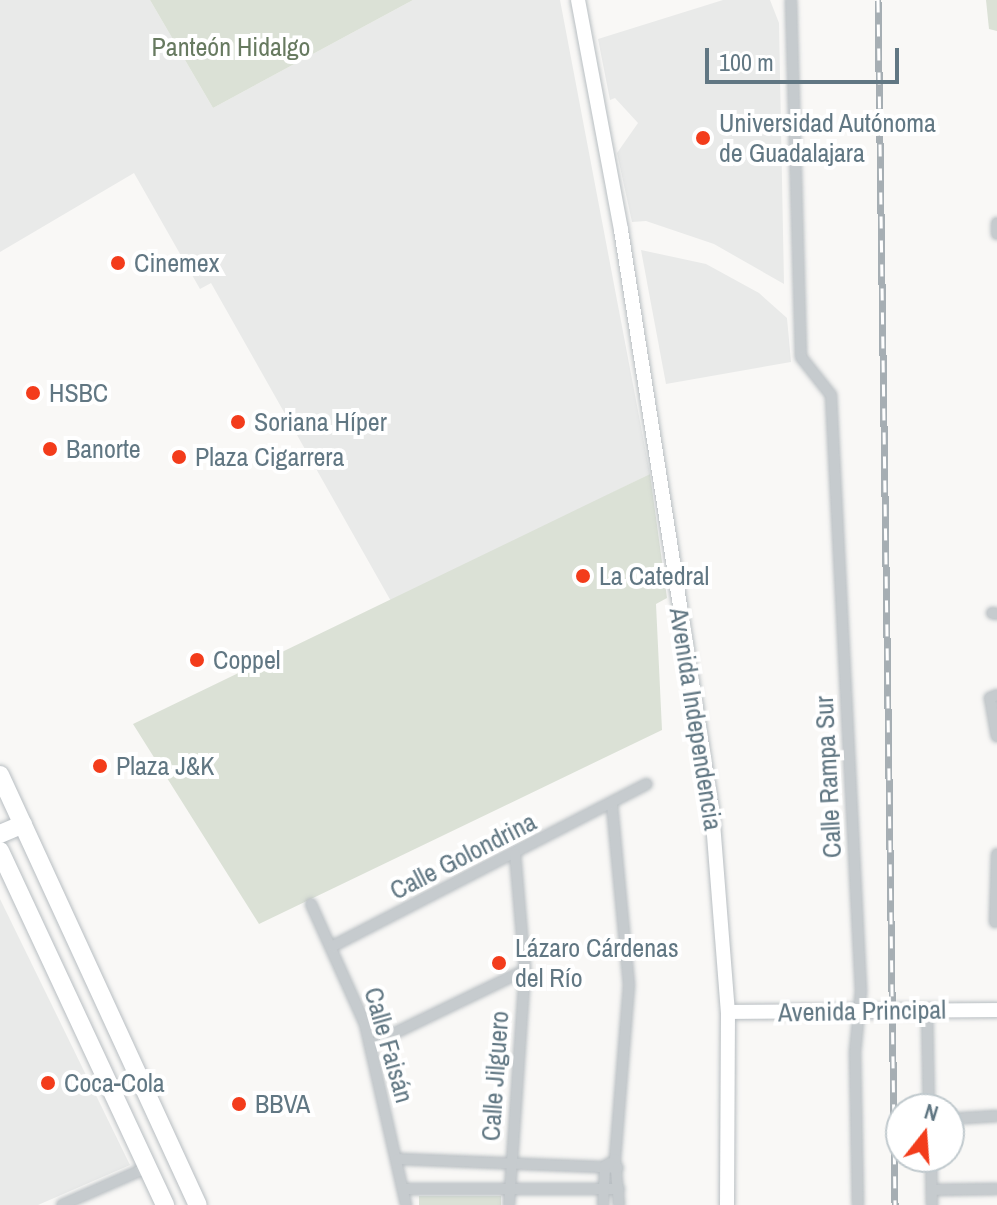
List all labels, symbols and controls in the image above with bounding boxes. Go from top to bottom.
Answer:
park label: Panteón Hidalgo [152,31,310,63]
scale bar [709,32,903,82]
text: 100 m [719,46,774,78]
place label: Universidad Autónoma de Guadalajara [719,107,937,168]
marker: Universidad Autónoma de Guadalajara [694,129,712,147]
place label: Cinemex [134,247,219,279]
marker: Cinemex [109,254,127,272]
place label: HSBC [49,377,108,409]
marker: HSBC [24,384,42,402]
place label: Soriana Híper [254,406,387,438]
marker: Soriana Híper [229,413,247,431]
place label: Banorte [66,433,141,465]
marker: Banorte [41,440,59,458]
place label: Plaza Cigarrera [195,441,344,473]
marker: Plaza Cigarrera [170,448,188,466]
place label: La Catedral [599,560,709,592]
marker: La Catedral [574,567,592,585]
street label: Avenida Independencia [663,606,729,832]
place label: Coppel [213,644,281,676]
marker: Coppel [188,651,206,669]
street label: Calle Rampa Sur [808,695,848,859]
place label: Plaza J&K [116,750,214,782]
marker: Plaza J&K [91,757,109,775]
street label: Calle Golondrina [385,806,541,906]
place label: Lázaro Cárdenas del Río [515,932,679,994]
marker: Lázaro Cárdenas del Río [490,954,508,972]
street label: Calle Faisán [358,984,420,1106]
street label: Avenida Principal [778,994,946,1028]
street label: Calle Jilguero [475,1010,515,1142]
place label: Coca-Cola [64,1067,165,1099]
marker: Coca-Cola [39,1074,57,1092]
place label: BBVA [255,1088,310,1120]
north arrow [885,1093,965,1173]
marker: BBVA [230,1095,248,1113]
text: N [921,1096,942,1128]

